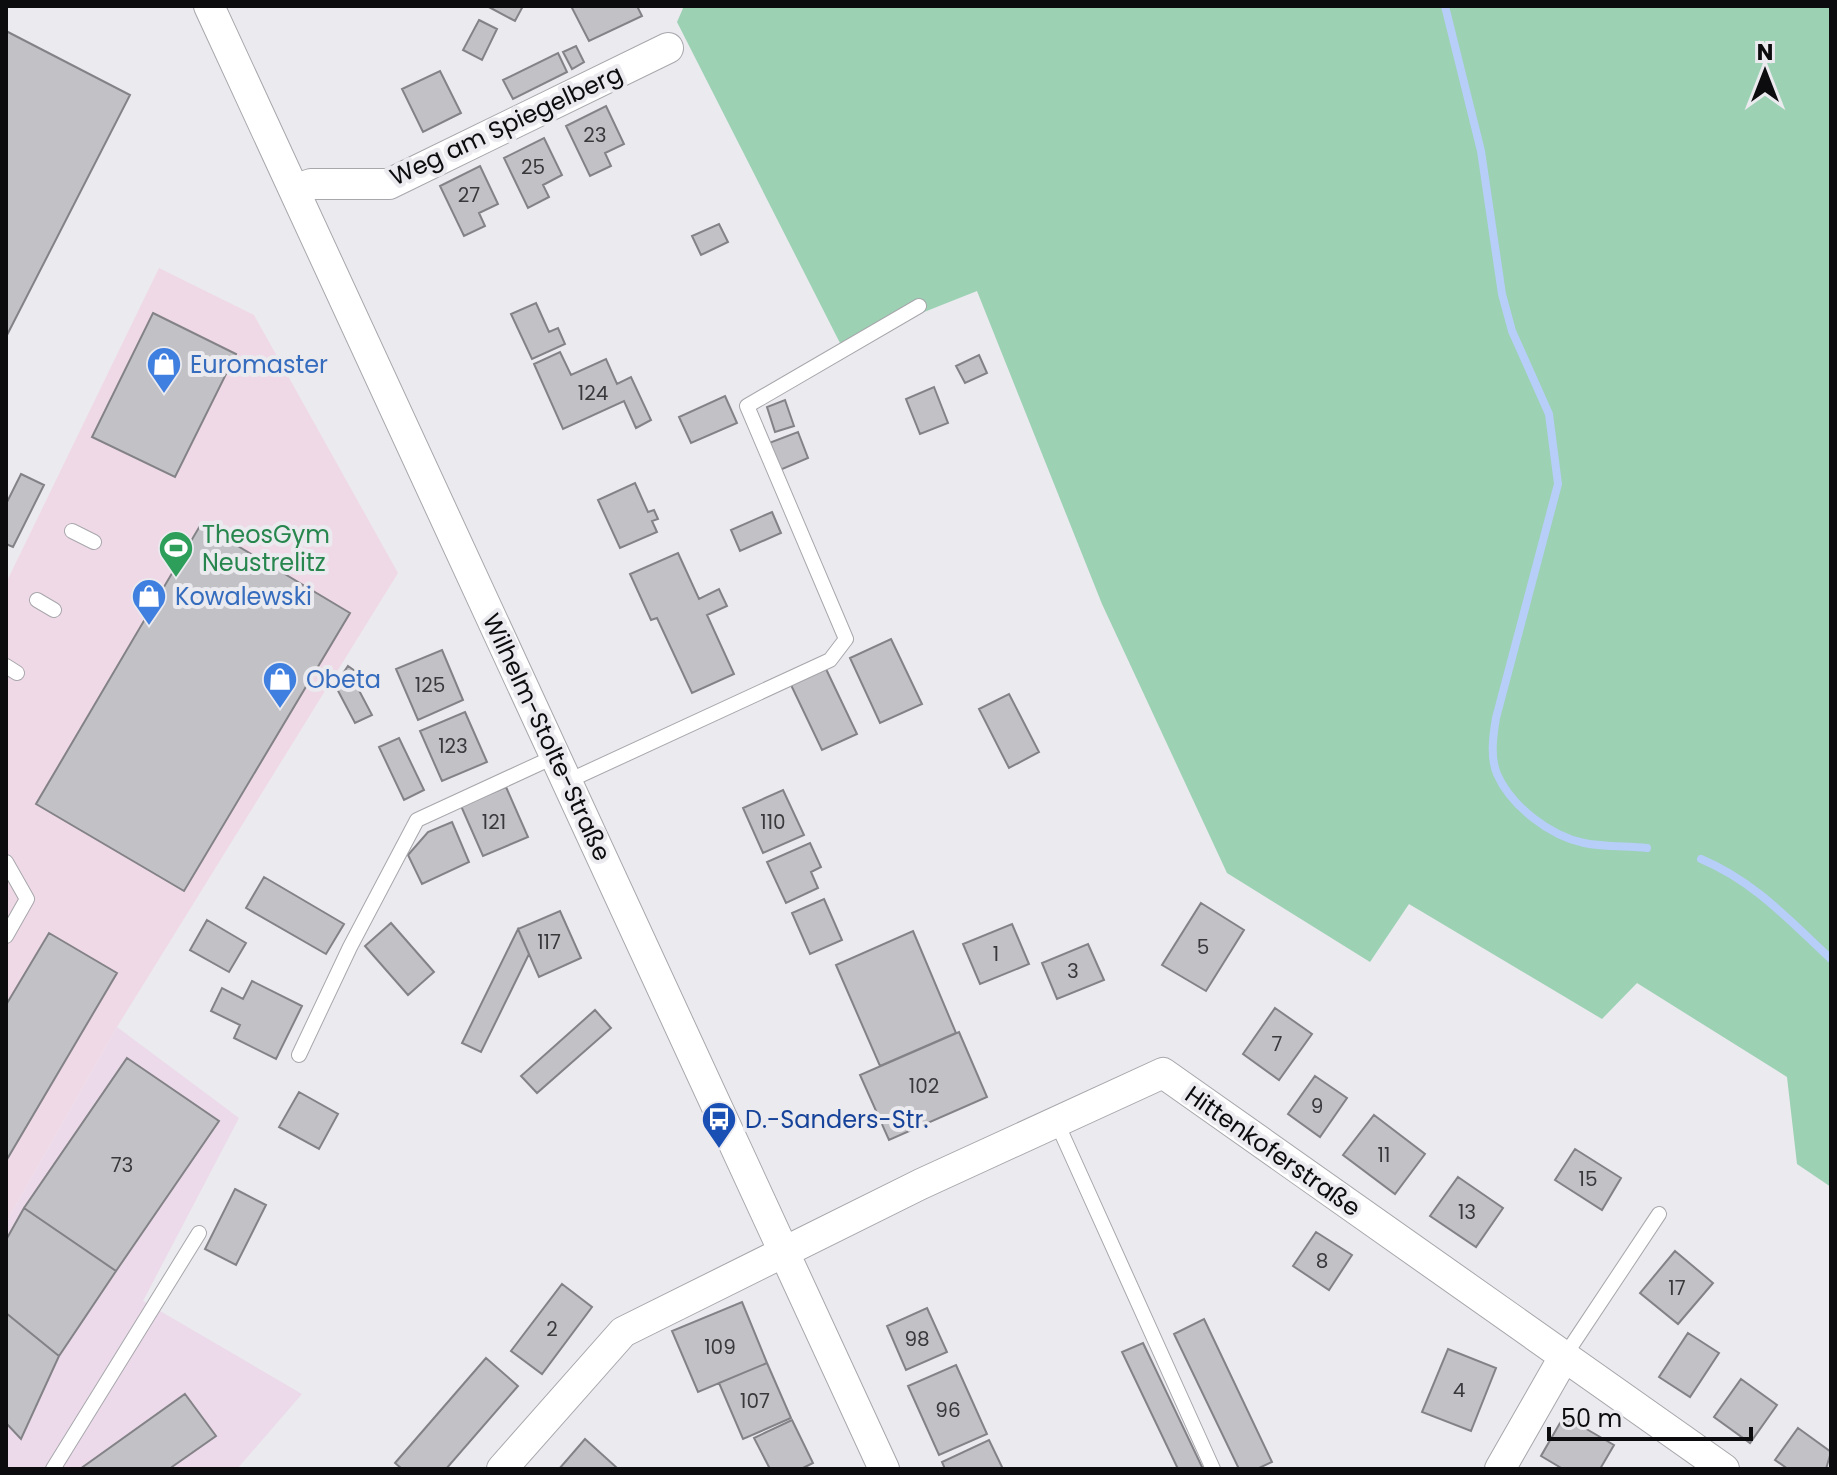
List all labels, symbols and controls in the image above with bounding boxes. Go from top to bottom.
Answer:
north arrow [1725,32,1805,112]
text: N [1757,37,1773,68]
street label: Weg am Spiegelberg [385,57,627,193]
house number: 23 [583,121,607,149]
house number: 25 [521,153,545,181]
house number: 27 [458,181,480,209]
shop icon: Euromaster [145,345,183,395]
place label: Euromaster [190,348,328,381]
house number: 124 [578,379,608,407]
place label: TheosGym Neustrelitz [202,518,330,579]
sports icon: TheosGym Neustrelitz [157,529,195,579]
shop icon: Kowalewski [130,577,168,627]
place label: Kowalewski [175,580,312,613]
street label: Wilhelm-Stolte-Straße [475,608,619,866]
shop icon: Obeta [261,660,299,710]
place label: Obeta [306,663,381,696]
house number: 125 [415,671,445,699]
house number: 123 [438,732,468,760]
house number: 121 [482,808,506,836]
house number: 110 [760,808,786,836]
house number: 117 [537,928,561,956]
house number: 5 [1197,933,1209,961]
house number: 1 [993,940,999,968]
house number: 3 [1067,957,1079,985]
house number: 7 [1272,1030,1283,1058]
house number: 102 [909,1072,939,1100]
street label: Hittenkoferstraße [1179,1078,1367,1224]
house number: 9 [1311,1092,1323,1120]
bus stop icon: D.-Sanders-Str. [700,1100,738,1150]
place label: D.-Sanders-Str. [745,1103,929,1136]
house number: 11 [1378,1141,1390,1169]
house number: 73 [111,1151,133,1179]
house number: 15 [1579,1165,1597,1193]
house number: 13 [1458,1198,1476,1226]
house number: 8 [1316,1247,1328,1275]
house number: 17 [1668,1274,1686,1302]
house number: 2 [546,1315,558,1343]
house number: 98 [904,1325,930,1353]
house number: 109 [704,1333,736,1361]
house number: 4 [1453,1376,1465,1404]
house number: 107 [740,1387,770,1415]
scale bar [1549,1391,1751,1441]
house number: 96 [935,1396,961,1424]
text: 50 m [1561,1402,1622,1435]

